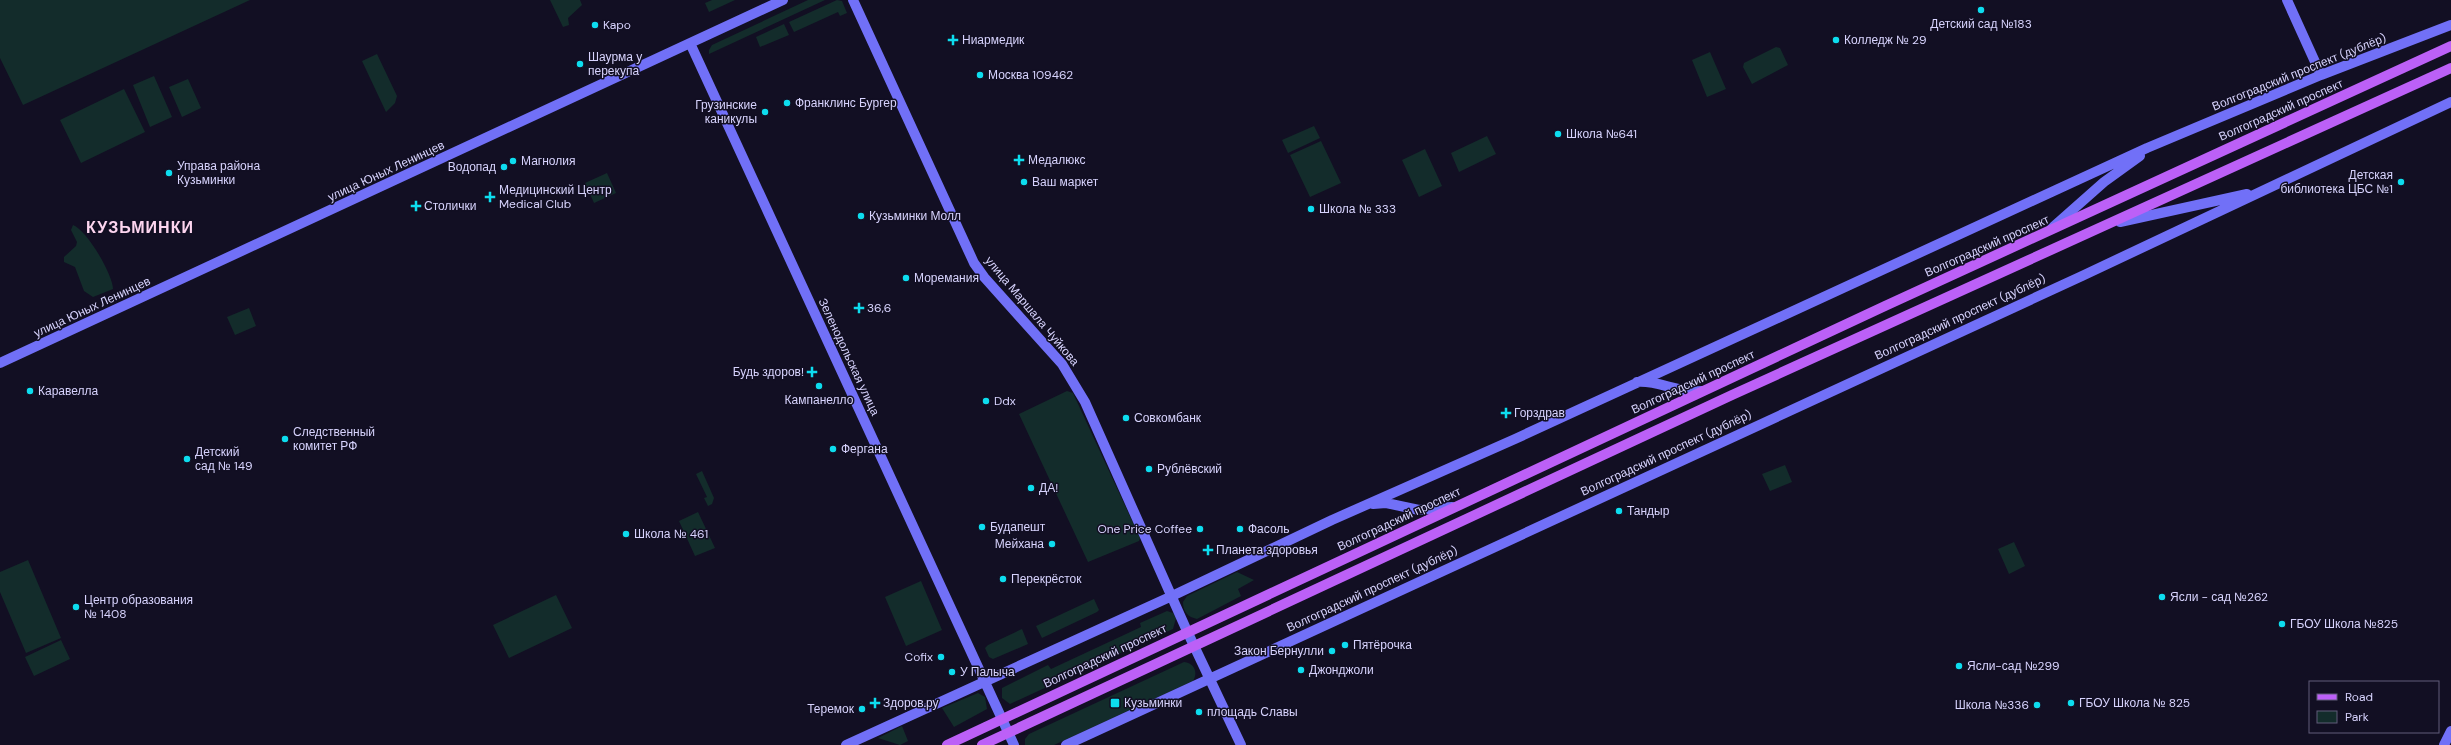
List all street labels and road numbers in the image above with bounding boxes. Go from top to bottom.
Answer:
street label: Волгоградский проспект (дублёр) [2210,30,2388,114]
street label: Волгоградский проспект [2217,76,2345,144]
street label: улица Юных Ленинцев [325,137,447,205]
street label: Волгоградский проспект [1922,211,2052,281]
street label: улица Маршала Чуйкова [981,253,1083,369]
street label: Волгоградский проспект (дублёр) [1872,270,2048,364]
street label: улица Юных Ленинцев [31,273,153,341]
street label: Зеленодольская улица [815,296,883,419]
street label: Волгоградский проспект [1629,346,1758,418]
street label: Волгоградский проспект (дублёр) [1578,406,1754,500]
street label: Волгоградский проспект [1335,483,1464,555]
street label: Волгоградский проспект (дублёр) [1284,542,1460,636]
street label: Волгоградский проспект [1041,620,1170,692]

